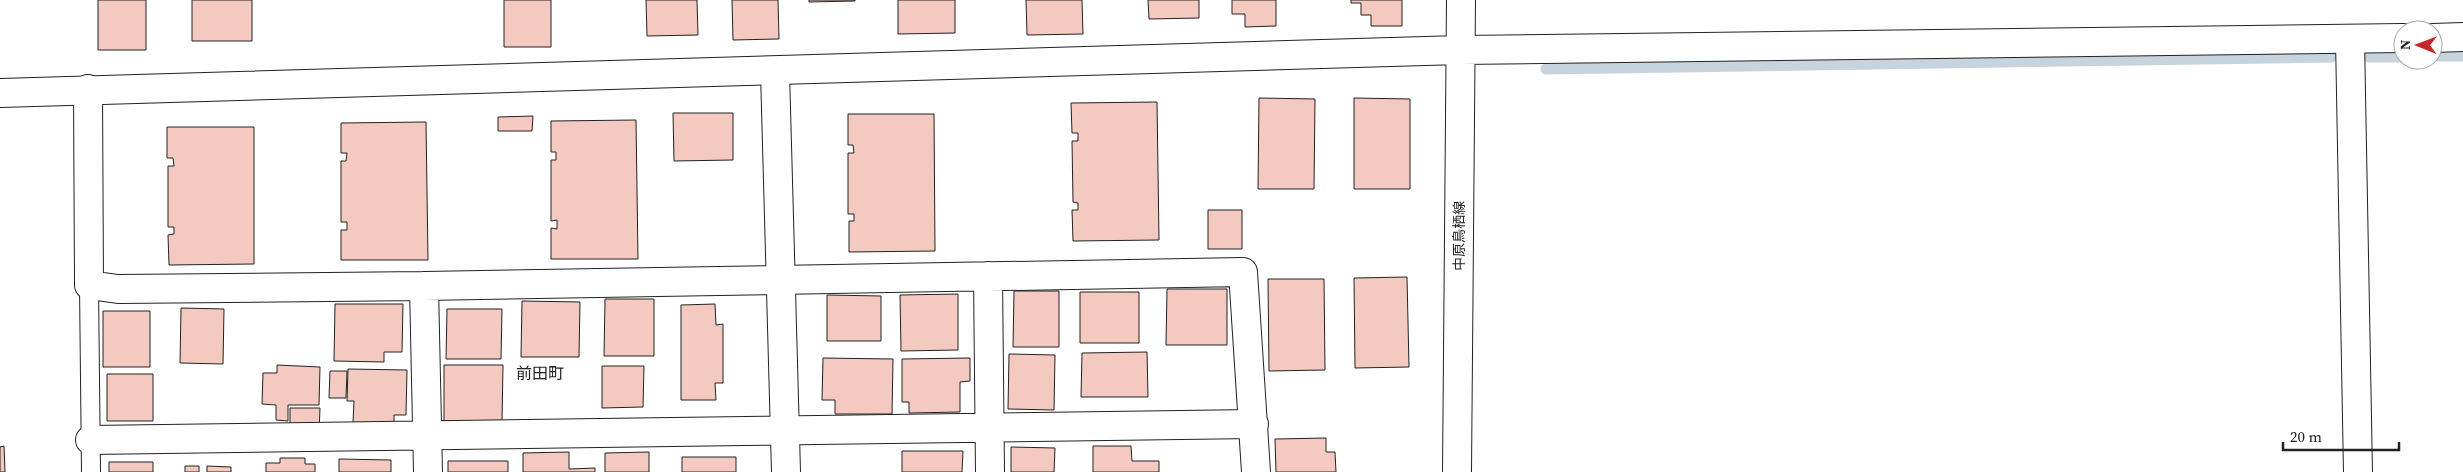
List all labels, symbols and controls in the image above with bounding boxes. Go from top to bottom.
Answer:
north arrow [2393,20,2443,70]
text: N [2395,39,2415,50]
street label: 中原鳥栖線 [1449,201,1469,271]
district label: 前田町 [516,362,564,384]
scale bar [2283,420,2399,452]
text: 20 m [2290,426,2322,447]

